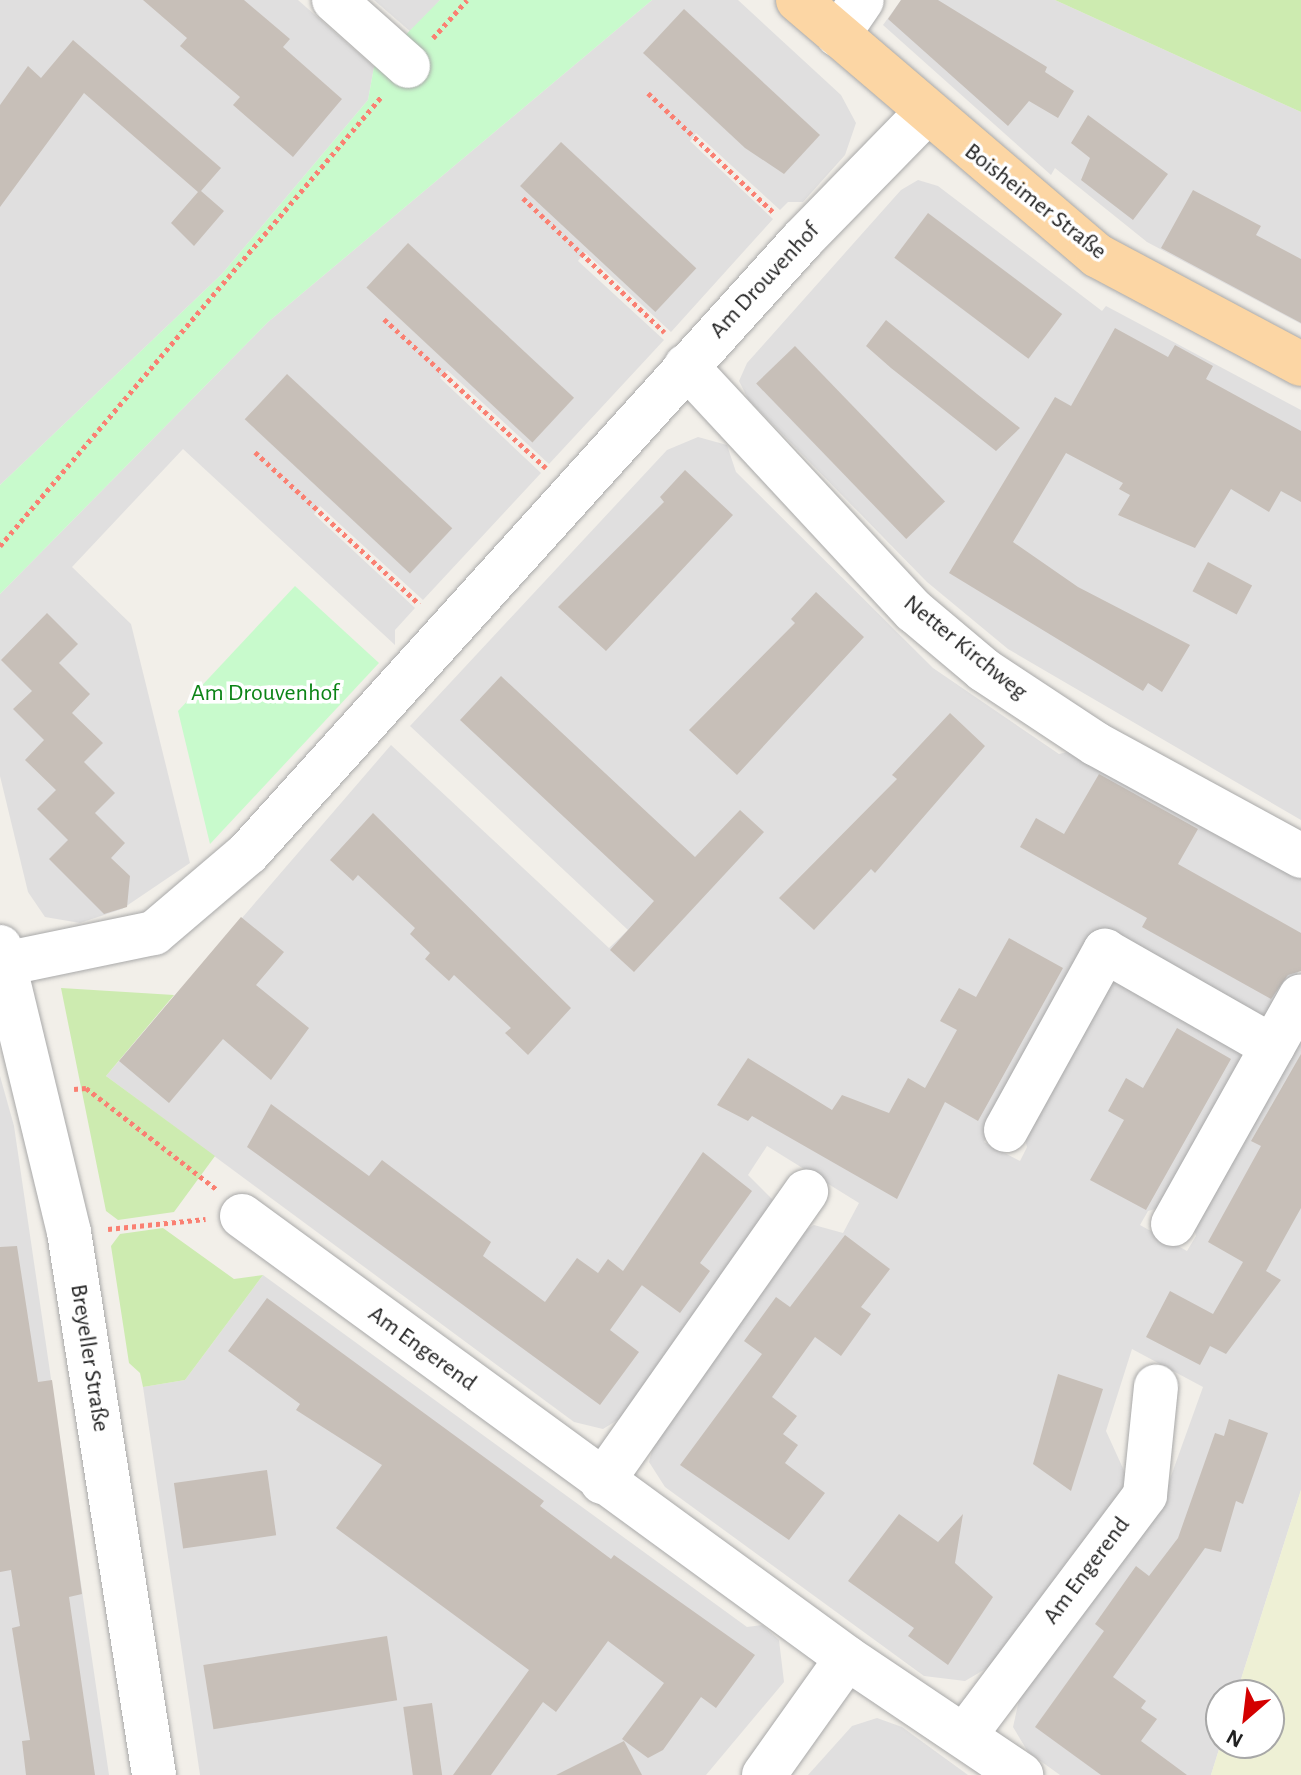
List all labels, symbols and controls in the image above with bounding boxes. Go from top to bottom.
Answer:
street label: Boisheimer Straße [958,138,1112,266]
street label: Am Drouvenhof [704,217,826,345]
street label: Netter Kirchweg [897,589,1033,707]
park label: Am Drouvenhof [191,680,339,708]
street label: Breyeller Straße [63,1282,115,1434]
street label: Am Engerend [362,1300,482,1398]
street label: Am Engerend [1037,1512,1137,1630]
north arrow [1205,1679,1285,1759]
text: N [1223,1725,1247,1752]

